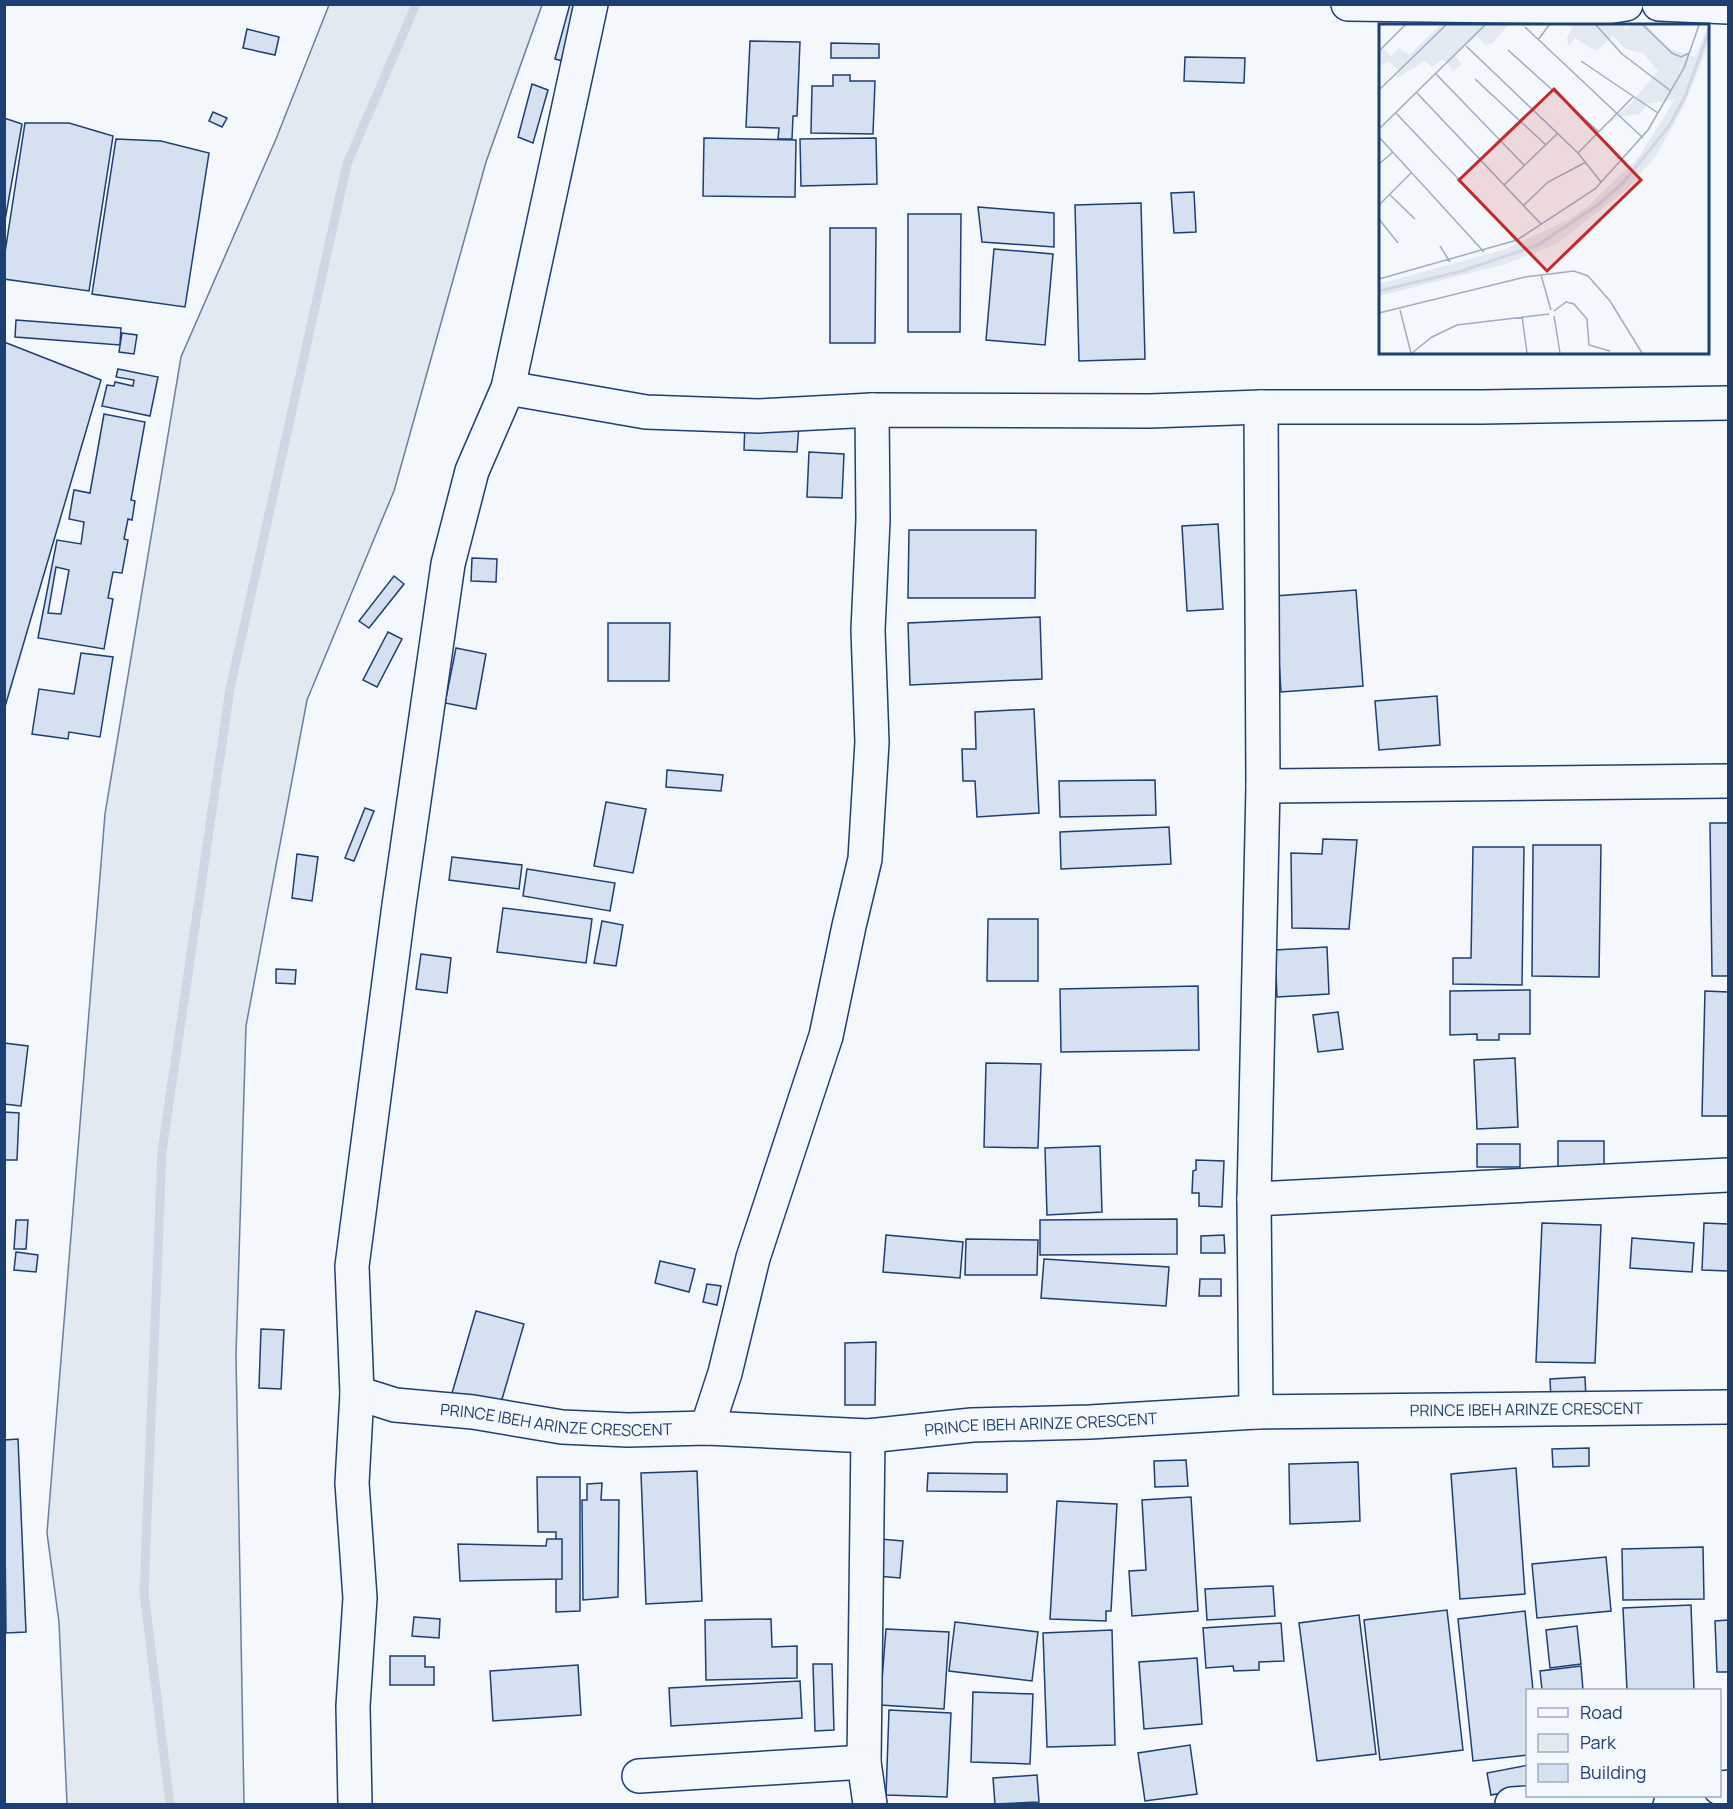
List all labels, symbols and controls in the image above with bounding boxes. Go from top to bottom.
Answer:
inset map [1379,24,1709,354]
street label: PRINCE IBEH ARINZE CRESCENT [1410,1397,1644,1421]
street label: PRINCE IBEH ARINZE CRESCENT [439,1398,673,1441]
street label: PRINCE IBEH ARINZE CRESCENT [923,1407,1158,1441]
legend [1526,1689,1721,1797]
text: Road [1580,1700,1623,1724]
text: Park [1580,1730,1617,1754]
text: Building [1580,1760,1646,1784]

